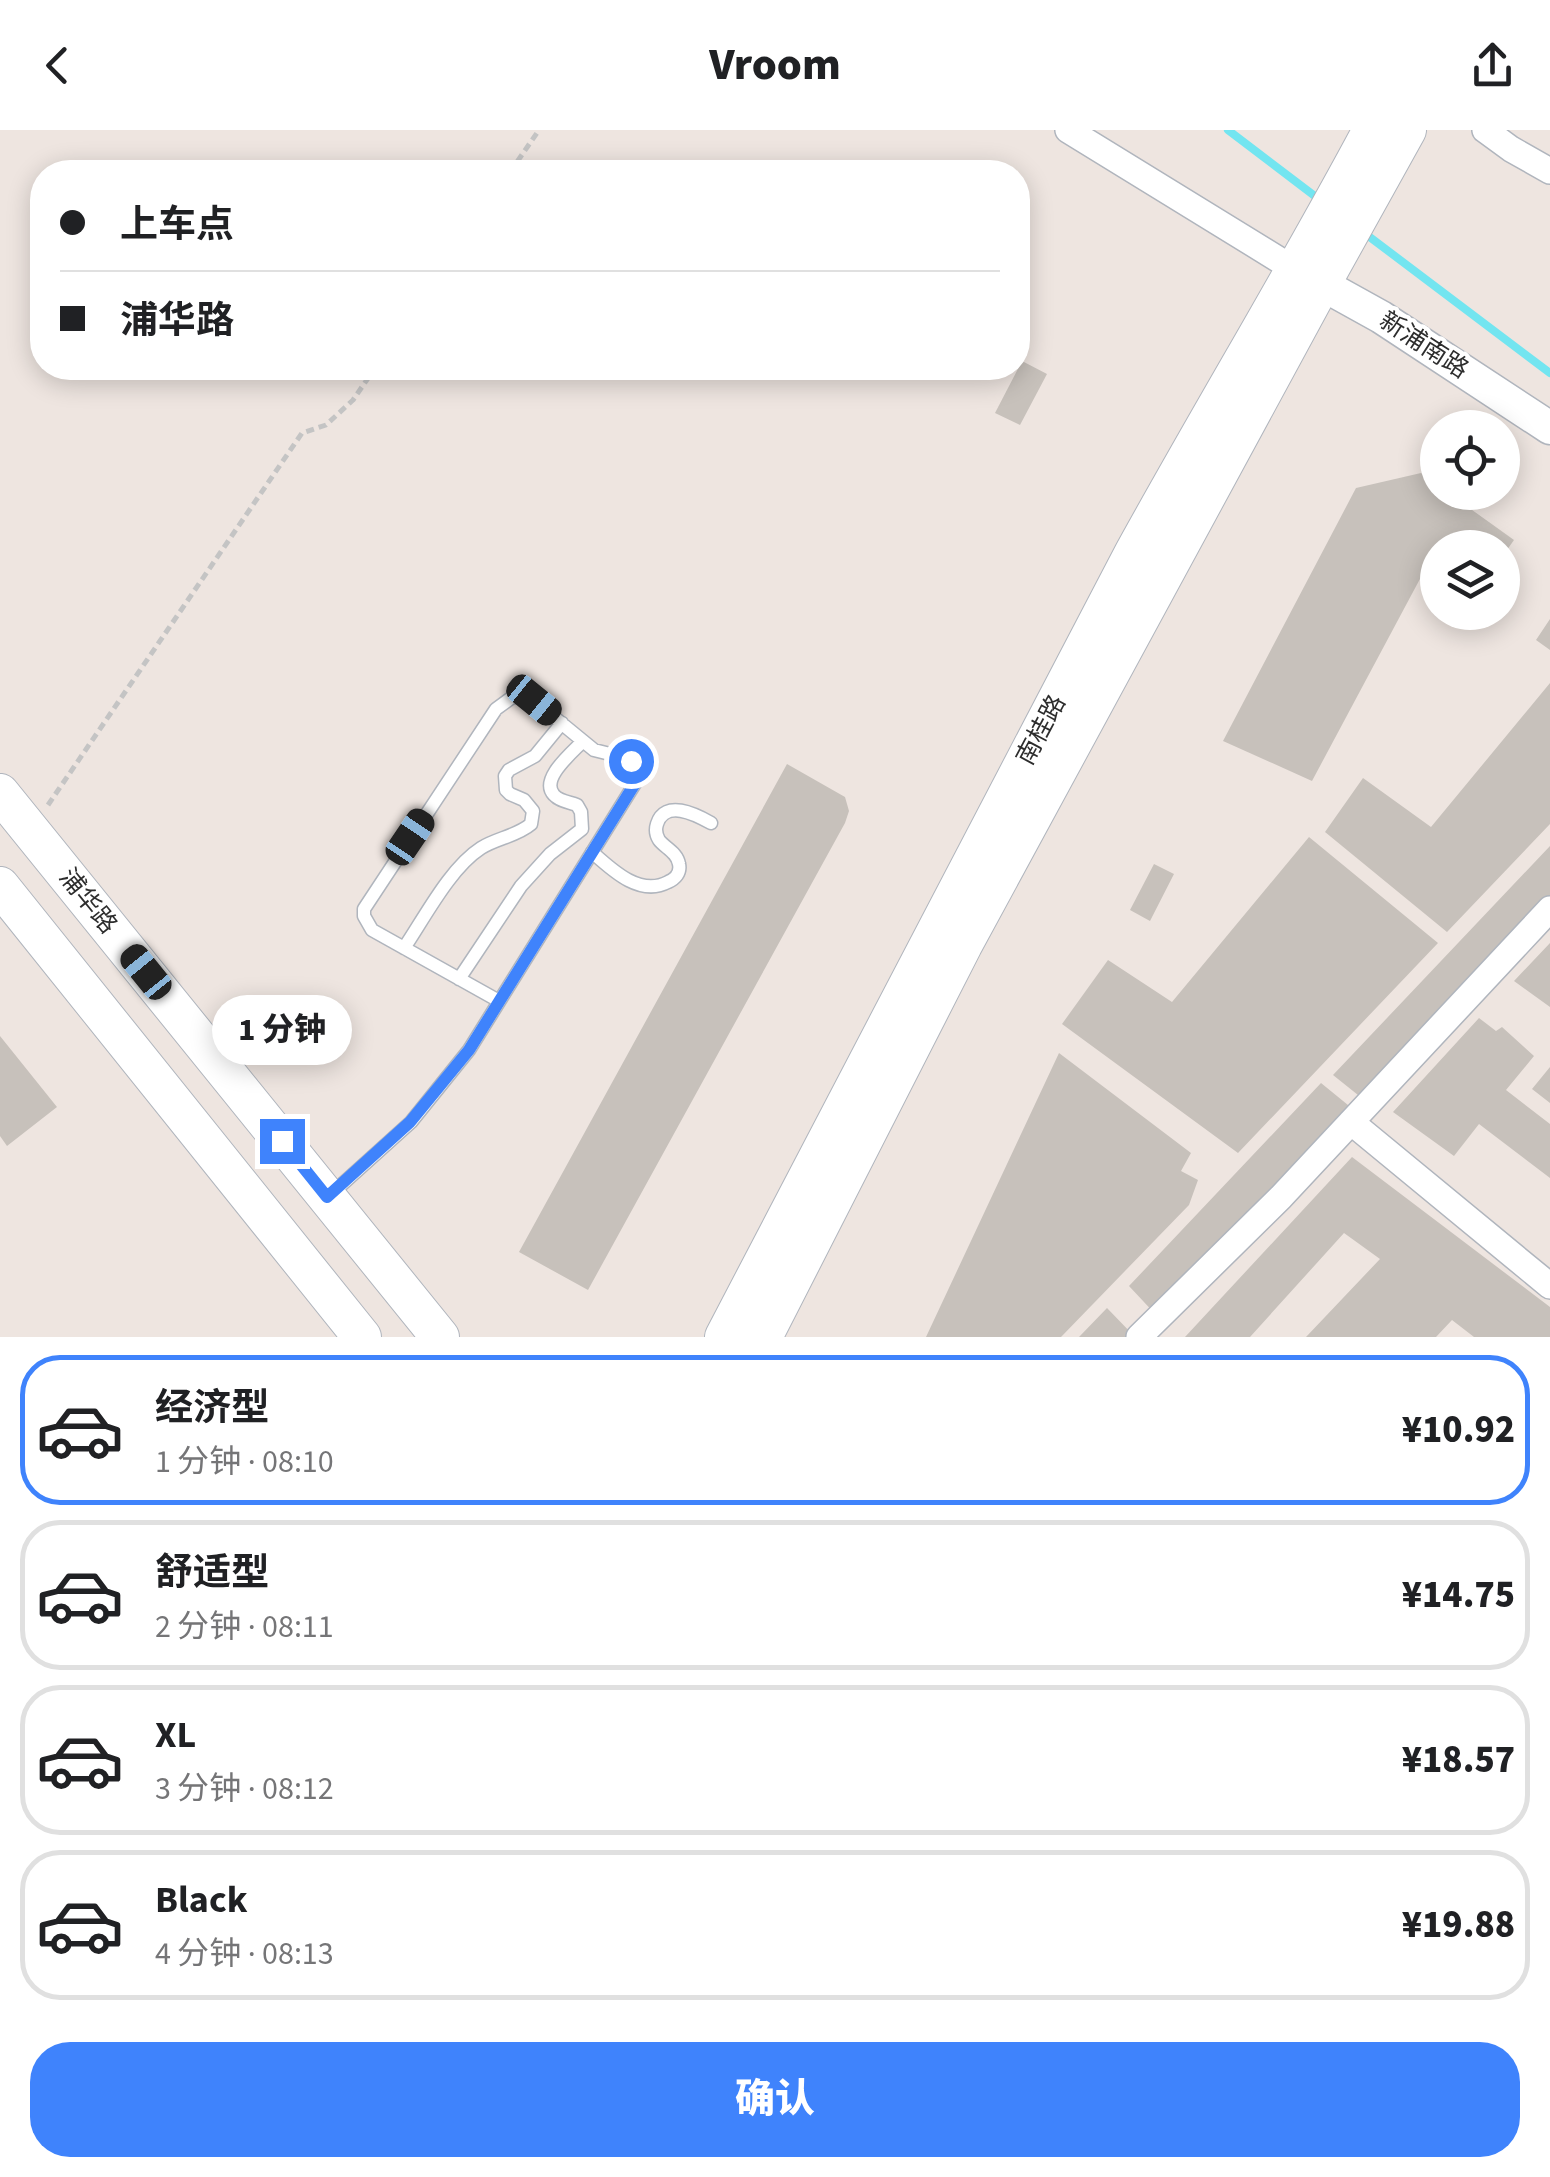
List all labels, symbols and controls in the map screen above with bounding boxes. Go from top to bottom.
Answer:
text: Vroom [709,33,841,97]
icon: back [30,38,85,93]
icon: share [1465,38,1520,93]
text: 上车点 [120,198,234,252]
text: 浦华路 [120,294,234,348]
street label: 新浦南路 [1372,303,1476,387]
map controls [1420,410,1520,630]
button: locate [1420,410,1520,510]
button: layers [1420,530,1520,630]
car [501,669,567,731]
street label: 南桂路 [1007,688,1075,772]
route start [609,739,654,784]
car [381,804,439,870]
street label: 浦华路 [50,861,126,941]
car [115,939,177,1005]
callout: 1 分钟 [212,996,352,1066]
text: 1 分钟 [238,1007,326,1053]
route end [260,1119,305,1164]
text: 经济型 [155,1381,269,1435]
icon: car [35,1385,125,1475]
text: ¥10.92 [1402,1403,1515,1457]
text: 1 分钟 · 08:10 [155,1439,334,1485]
text: 舒适型 [155,1546,269,1600]
icon: car [35,1550,125,1640]
text: ¥14.75 [1402,1568,1515,1622]
text: 2 分钟 · 08:11 [155,1604,334,1650]
text: XL [155,1708,196,1762]
icon: car [35,1715,125,1805]
text: ¥18.57 [1402,1733,1515,1787]
text: 3 分钟 · 08:12 [155,1766,334,1812]
text: Black [155,1873,248,1927]
icon: car [35,1880,125,1970]
text: ¥19.88 [1402,1898,1515,1952]
text: 4 分钟 · 08:13 [155,1931,334,1977]
button: 确认 [30,2042,1520,2157]

